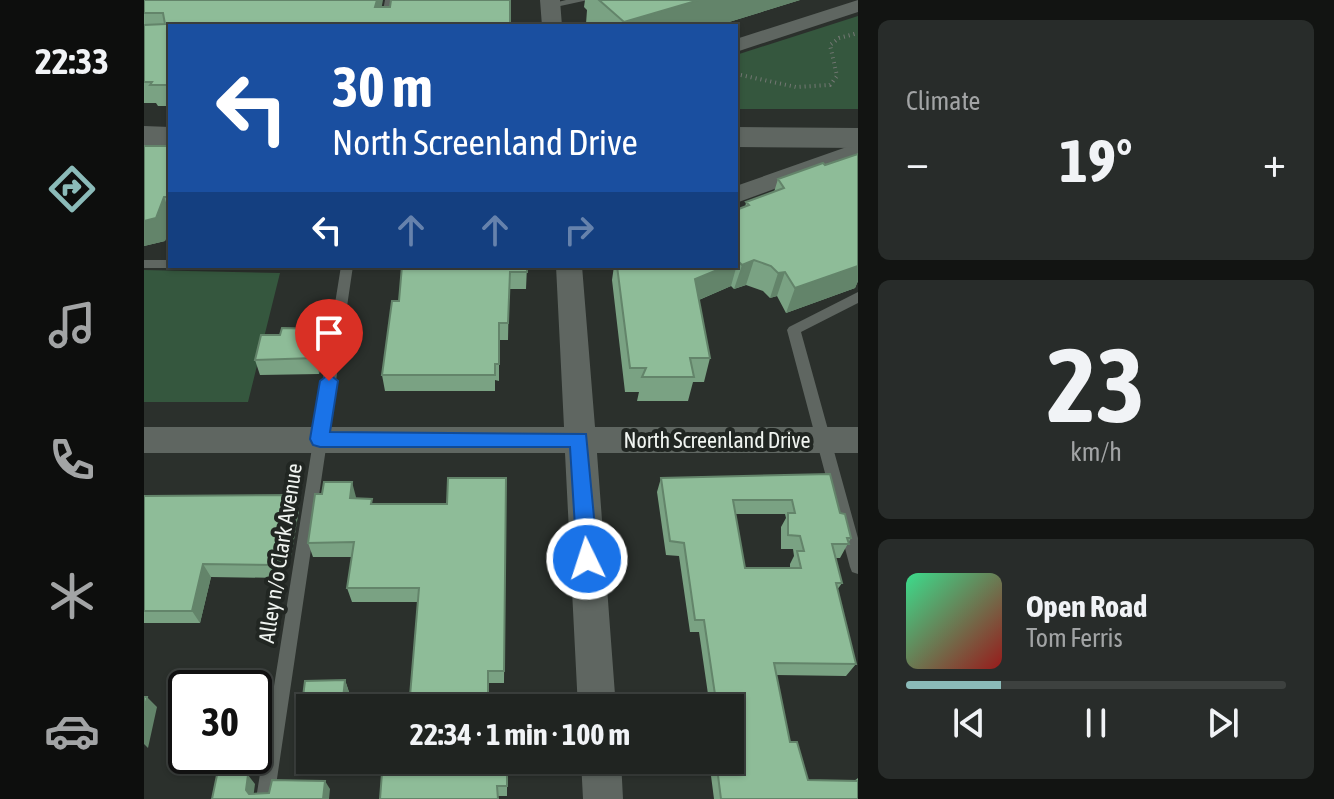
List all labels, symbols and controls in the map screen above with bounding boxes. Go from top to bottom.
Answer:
text: 22:33 [35,40,109,82]
text: 30 m [332,55,433,119]
icon: left [200,56,304,160]
text: Climate [906,86,980,116]
text: North Screenland Drive [332,121,638,163]
text: 19° [1060,126,1132,195]
text: − [906,136,929,186]
text: + [1263,136,1286,186]
icon: directions [44,161,100,217]
icon: left [305,208,349,252]
icon: ahead [389,208,433,252]
icon: ahead [473,208,517,252]
icon: right [557,208,601,252]
icon: music [44,297,100,353]
pin [295,299,363,381]
icon: arrive [307,311,351,355]
text: 23 [1047,325,1145,444]
street label: North Screenland Drive [624,427,810,453]
icon: phone [44,432,100,488]
text: km/h [1070,437,1122,467]
street label: Alley n/o Clark Avenue [253,461,307,645]
position arrow [545,517,629,601]
icon: climate [44,568,100,624]
text: Open Road [1026,589,1147,623]
text: Tom Ferris [1026,623,1123,653]
speed limit sign: 30 [168,670,272,774]
icon: previous [947,701,991,745]
icon: pause [1074,701,1118,745]
icon: next [1201,701,1245,745]
icon: car [44,703,100,759]
text: 22:34 · 1 min · 100 m [410,717,630,751]

